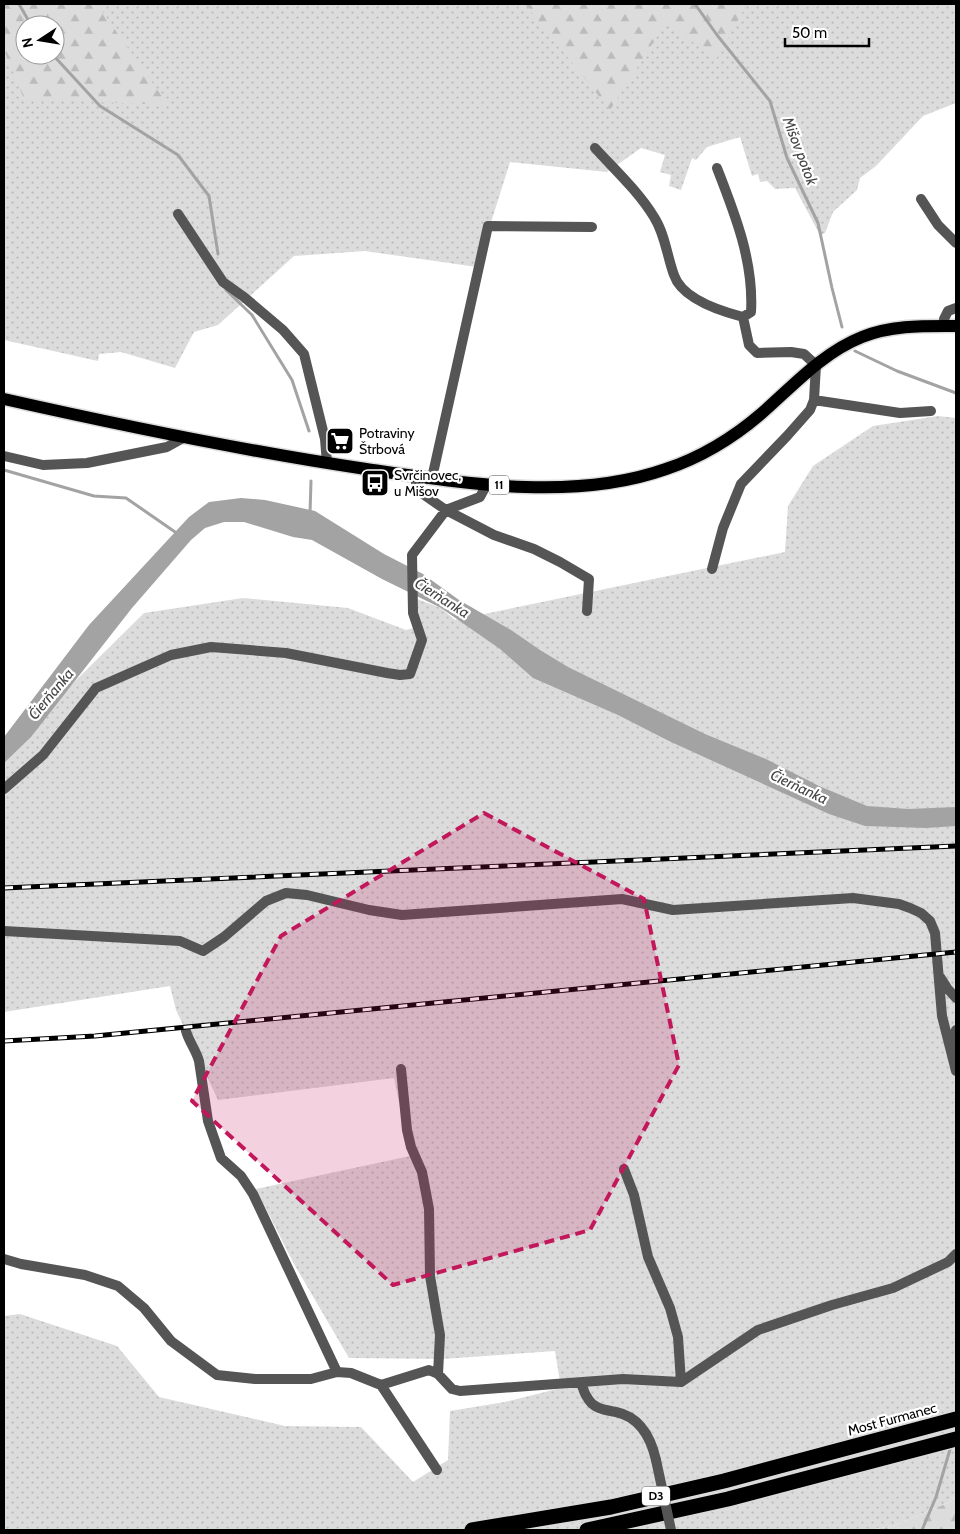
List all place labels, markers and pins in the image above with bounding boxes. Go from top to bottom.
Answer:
place label: Potraviny Štrbová [359,424,415,458]
supermarket icon: Potraviny Štrbová [325,426,355,456]
place label: Svrčinovec, u Mišov [394,466,461,500]
bus stop icon: Svrčinovec, u Mišov [360,468,390,498]

